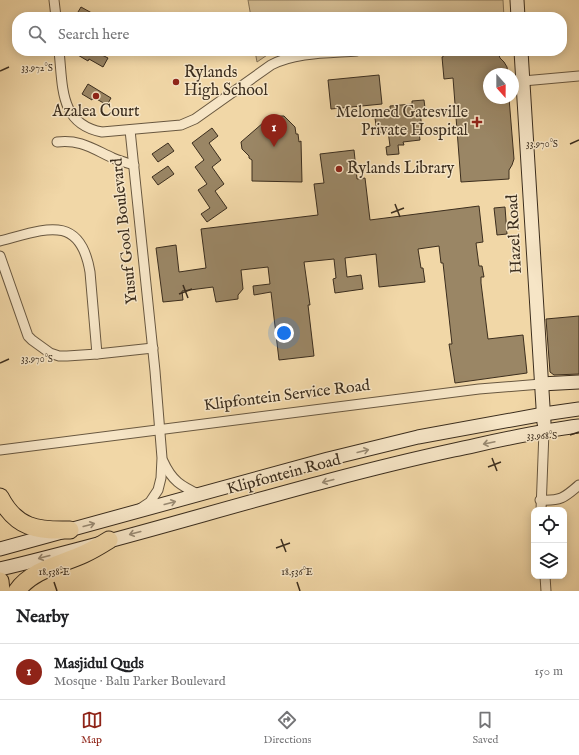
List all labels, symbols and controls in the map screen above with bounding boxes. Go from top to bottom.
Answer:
search box [12,12,567,56]
icon: search [26,23,48,45]
text: Search here [58,25,129,44]
text: 33.972°S [21,62,53,75]
place label: Rylands High School [184,63,268,101]
north arrow [483,68,519,104]
marker: Rylands High School [171,77,181,87]
marker: Azalea Court [91,91,101,101]
place label: Azalea Court [52,102,140,122]
place label: Melomed Gatesville Private Hospital [336,103,469,141]
pin: 1 [261,114,287,147]
marker: Melomed Gatesville Private Hospital [471,116,483,128]
text: 33.970°S [526,138,558,151]
street label: Yusuf Gool Boulevard [107,156,143,305]
place label: Rylands Library [347,159,455,179]
marker: Rylands Library [334,164,344,174]
street label: Hazel Road [503,193,527,274]
your location [274,323,294,343]
text: 33.970°S [21,353,53,366]
street label: Klipfontein Service Road [203,376,372,416]
text: 33.968°S [527,430,557,443]
one-way arrow [483,439,496,447]
one-way arrow [357,446,370,454]
street label: Klipfontein Road [225,450,343,500]
one-way arrow [321,478,334,485]
one-way arrow [164,499,177,506]
map controls [531,507,567,579]
button: locate [531,507,567,543]
one-way arrow [82,521,95,528]
one-way arrow [128,530,141,537]
button: layers [531,543,567,579]
one-way arrow [38,554,51,561]
text: 18.538°E [38,566,70,579]
text: 18.536°E [281,566,313,579]
text: Nearby [16,607,69,628]
text: Masjidul Quds [54,654,144,673]
text: 1 [27,663,31,680]
text: 150 m [534,663,563,680]
text: Mosque · Balu Parker Boulevard [54,673,226,690]
tab: Map [81,709,103,747]
tab: Directions [264,709,311,747]
tab: Saved [472,709,498,747]

